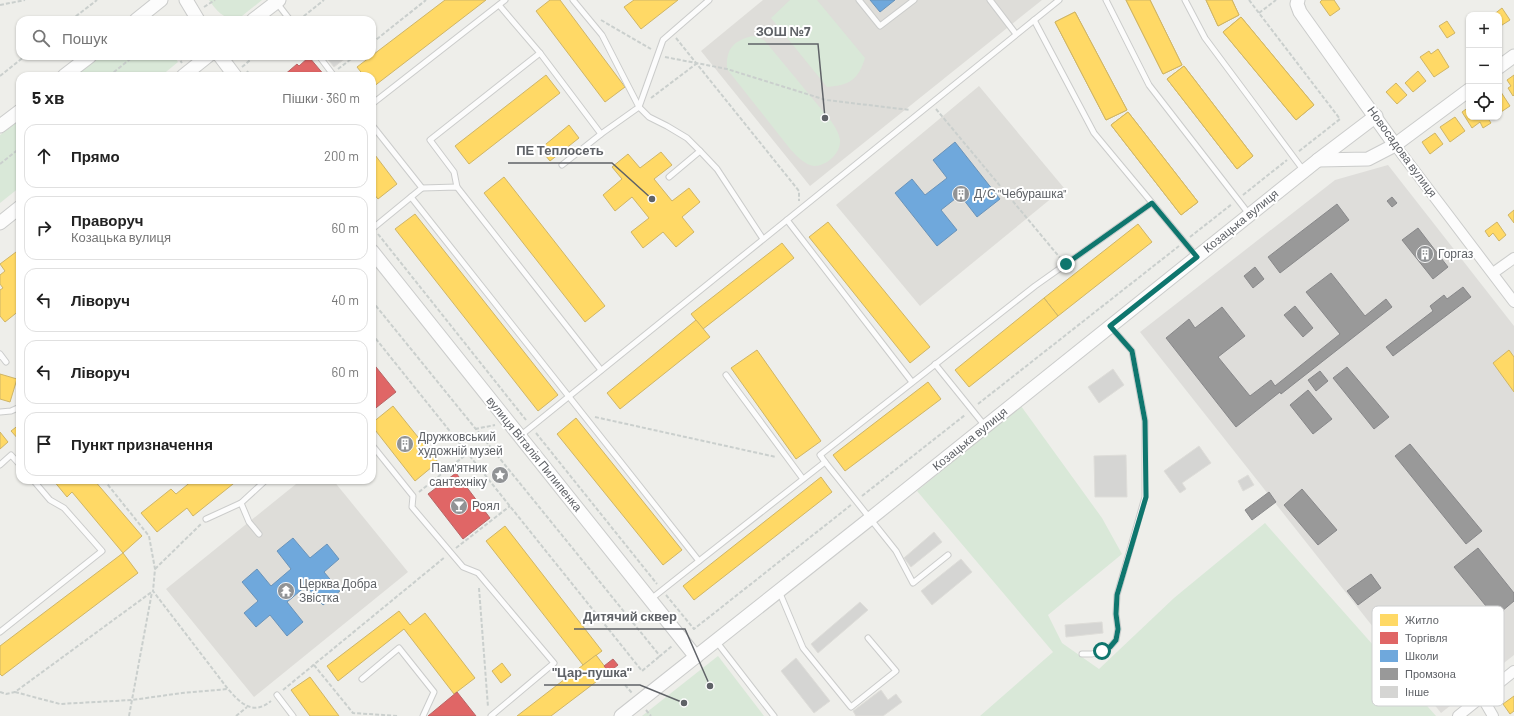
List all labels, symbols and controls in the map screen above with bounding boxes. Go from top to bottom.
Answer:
map controls [1466,12,1502,120]
button: + [1466,12,1502,48]
search box [16,16,376,60]
callout: ЗОШ №7 [748,19,818,44]
text: ЗОШ №7 [756,23,811,39]
icon: search [30,27,52,49]
text: Пошук [62,29,107,47]
button: − [1466,48,1502,84]
button: locate [1466,84,1502,120]
text: 5 хв [32,87,64,107]
text: Пішки · 360 m [282,90,360,106]
street label: Новосадова вулиця [1364,103,1440,200]
callout: ПЕ Теплосеть [508,138,612,163]
text: ПЕ Теплосеть [516,142,604,158]
icon: ahead [33,145,55,167]
text: Прямо [71,147,120,165]
text: 200 m [324,148,359,164]
building icon: Д/С "Чебурашка" [951,184,971,204]
place label: Д/С "Чебурашка" [974,186,1066,201]
street label: Козацька вулиця [1200,186,1281,255]
text: Праворуч [71,211,144,229]
icon: right [33,217,55,239]
text: 60 m [332,220,359,236]
text: Козацька вулиця [71,229,171,245]
building icon: Горгаз [1415,244,1435,264]
place label: Горгаз [1438,246,1474,261]
route end [1057,255,1075,273]
icon: left [33,289,55,311]
text: Ліворуч [71,291,130,309]
text: 40 m [331,292,359,308]
icon: left [33,361,55,383]
text: Ліворуч [71,363,130,381]
text: 60 m [332,364,359,380]
street label: вулиця Віталія Пилипенка [483,393,586,514]
street label: Козацька вулиця [929,404,1010,473]
place label: Дружковський художній музей [418,429,503,458]
icon: arrive [33,433,55,455]
building icon: Дружковський художній музей [395,434,415,454]
text: Пункт призначення [71,435,213,453]
place label: Пам'ятник сантехніку [429,460,488,489]
place icon: Пам'ятник сантехніку [490,465,510,485]
bar icon: Роял [449,496,469,516]
place label: Роял [472,498,500,512]
place label: Церква Добра Звістка [299,576,377,604]
temple icon: Церква Добра Звістка [276,581,296,601]
callout: Дитячий сквер [574,604,685,629]
legend [1372,606,1504,706]
text: Дитячий сквер [583,608,677,624]
text: Житло [1405,613,1439,626]
text: Торгівля [1405,631,1448,644]
route start [1093,642,1111,660]
text: Школи [1405,649,1438,662]
callout: "Цар-пушка" [544,660,640,685]
text: "Цар-пушка" [552,664,632,680]
text: Промзона [1405,667,1457,680]
text: Інше [1405,685,1429,698]

